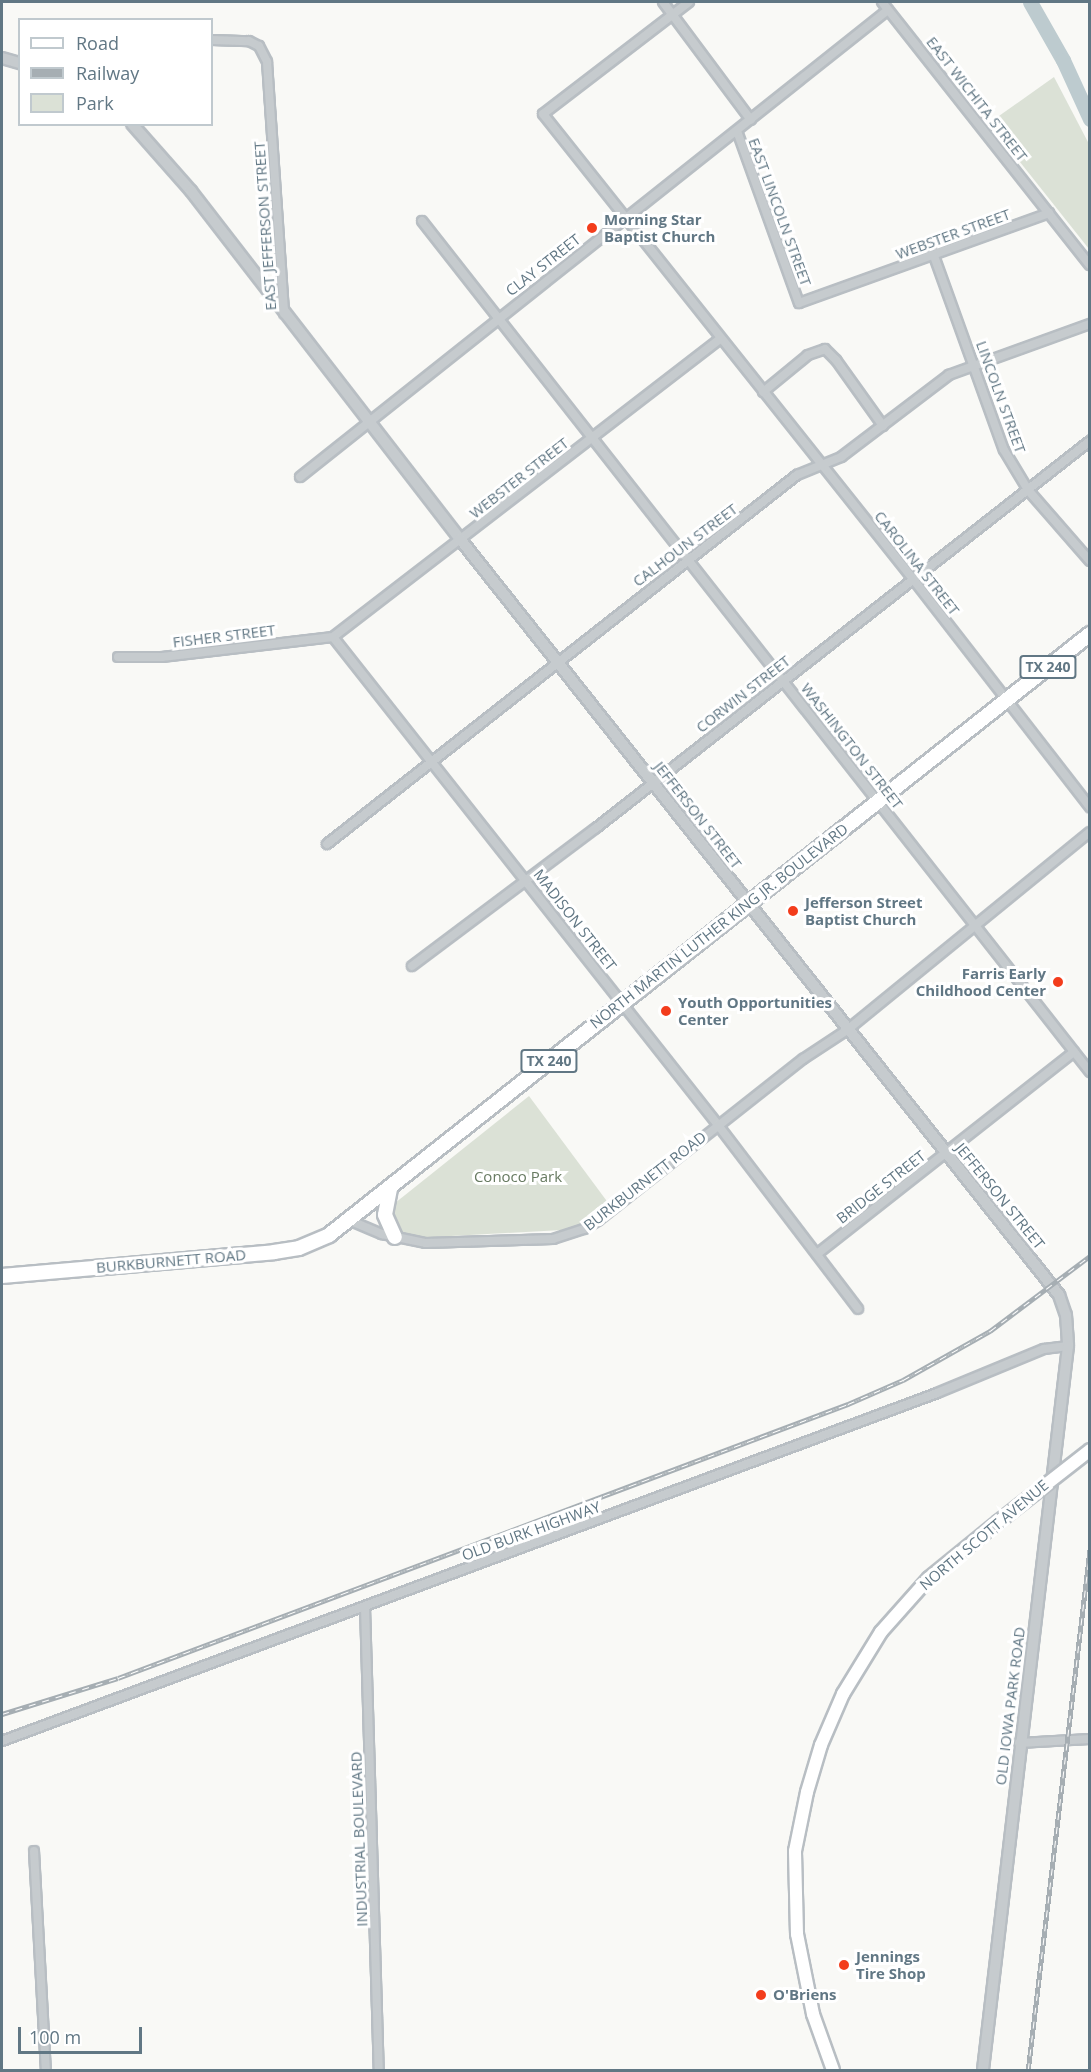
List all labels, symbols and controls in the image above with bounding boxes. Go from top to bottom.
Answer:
legend [18,18,213,126]
text: Road [76,31,119,55]
street label: EAST WICHITA STREET [923,33,1031,165]
text: Railway [76,61,139,85]
text: Park [76,91,114,115]
street label: EAST LINCOLN STREET [745,135,815,289]
street label: EAST JEFFERSON STREET [250,141,280,311]
street label: WEBSTER STREET [893,205,1013,263]
place label: Morning Star Baptist Church [604,210,715,245]
marker: Morning Star Baptist Church [585,221,599,235]
street label: CLAY STREET [502,230,584,300]
street label: LINCOLN STREET [972,338,1030,456]
street label: WEBSTER STREET [466,434,572,522]
street label: CALHOUN STREET [629,500,741,590]
street label: CAROLINA STREET [871,507,963,619]
street label: FISHER STREET [172,621,276,651]
street label: CORWIN STREET [692,652,794,736]
road number: TX 240 [1018,656,1078,678]
street label: WASHINGTON STREET [797,679,907,813]
street label: JEFFERSON STREET [651,758,745,872]
street label: NORTH MARTIN LUTHER KING JR. BOULEVARD [586,820,852,1032]
street label: MADISON STREET [530,866,620,974]
place label: Jefferson Street Baptist Church [805,893,922,928]
marker: Jefferson Street Baptist Church [786,904,800,918]
place label: Farris Early Childhood Center [916,964,1046,999]
marker: Farris Early Childhood Center [1051,975,1065,989]
place label: Youth Opportunities Center [678,993,832,1028]
marker: Youth Opportunities Center [659,1004,673,1018]
road number: TX 240 [519,1050,579,1072]
street label: BURKBURNETT ROAD [580,1128,710,1234]
street label: JEFFERSON STREET [952,1139,1048,1253]
street label: BRIDGE STREET [833,1147,929,1227]
park label: Conoco Park [474,1168,562,1186]
street label: BURKBURNETT ROAD [95,1245,247,1277]
street label: NORTH SCOTT AVENUE [916,1476,1052,1594]
street label: OLD BURK HIGHWAY [459,1498,603,1564]
street label: OLD IOWA PARK ROAD [991,1626,1029,1786]
street label: INDUSTRIAL BOULEVARD [347,1751,371,1927]
place label: Jennings Tire Shop [856,1947,926,1982]
marker: Jennings Tire Shop [837,1958,851,1972]
place label: O'Briens [773,1986,837,2004]
marker: O'Briens [754,1988,768,2002]
scale bar [21,2015,146,2053]
text: 100 m [29,2025,81,2049]

